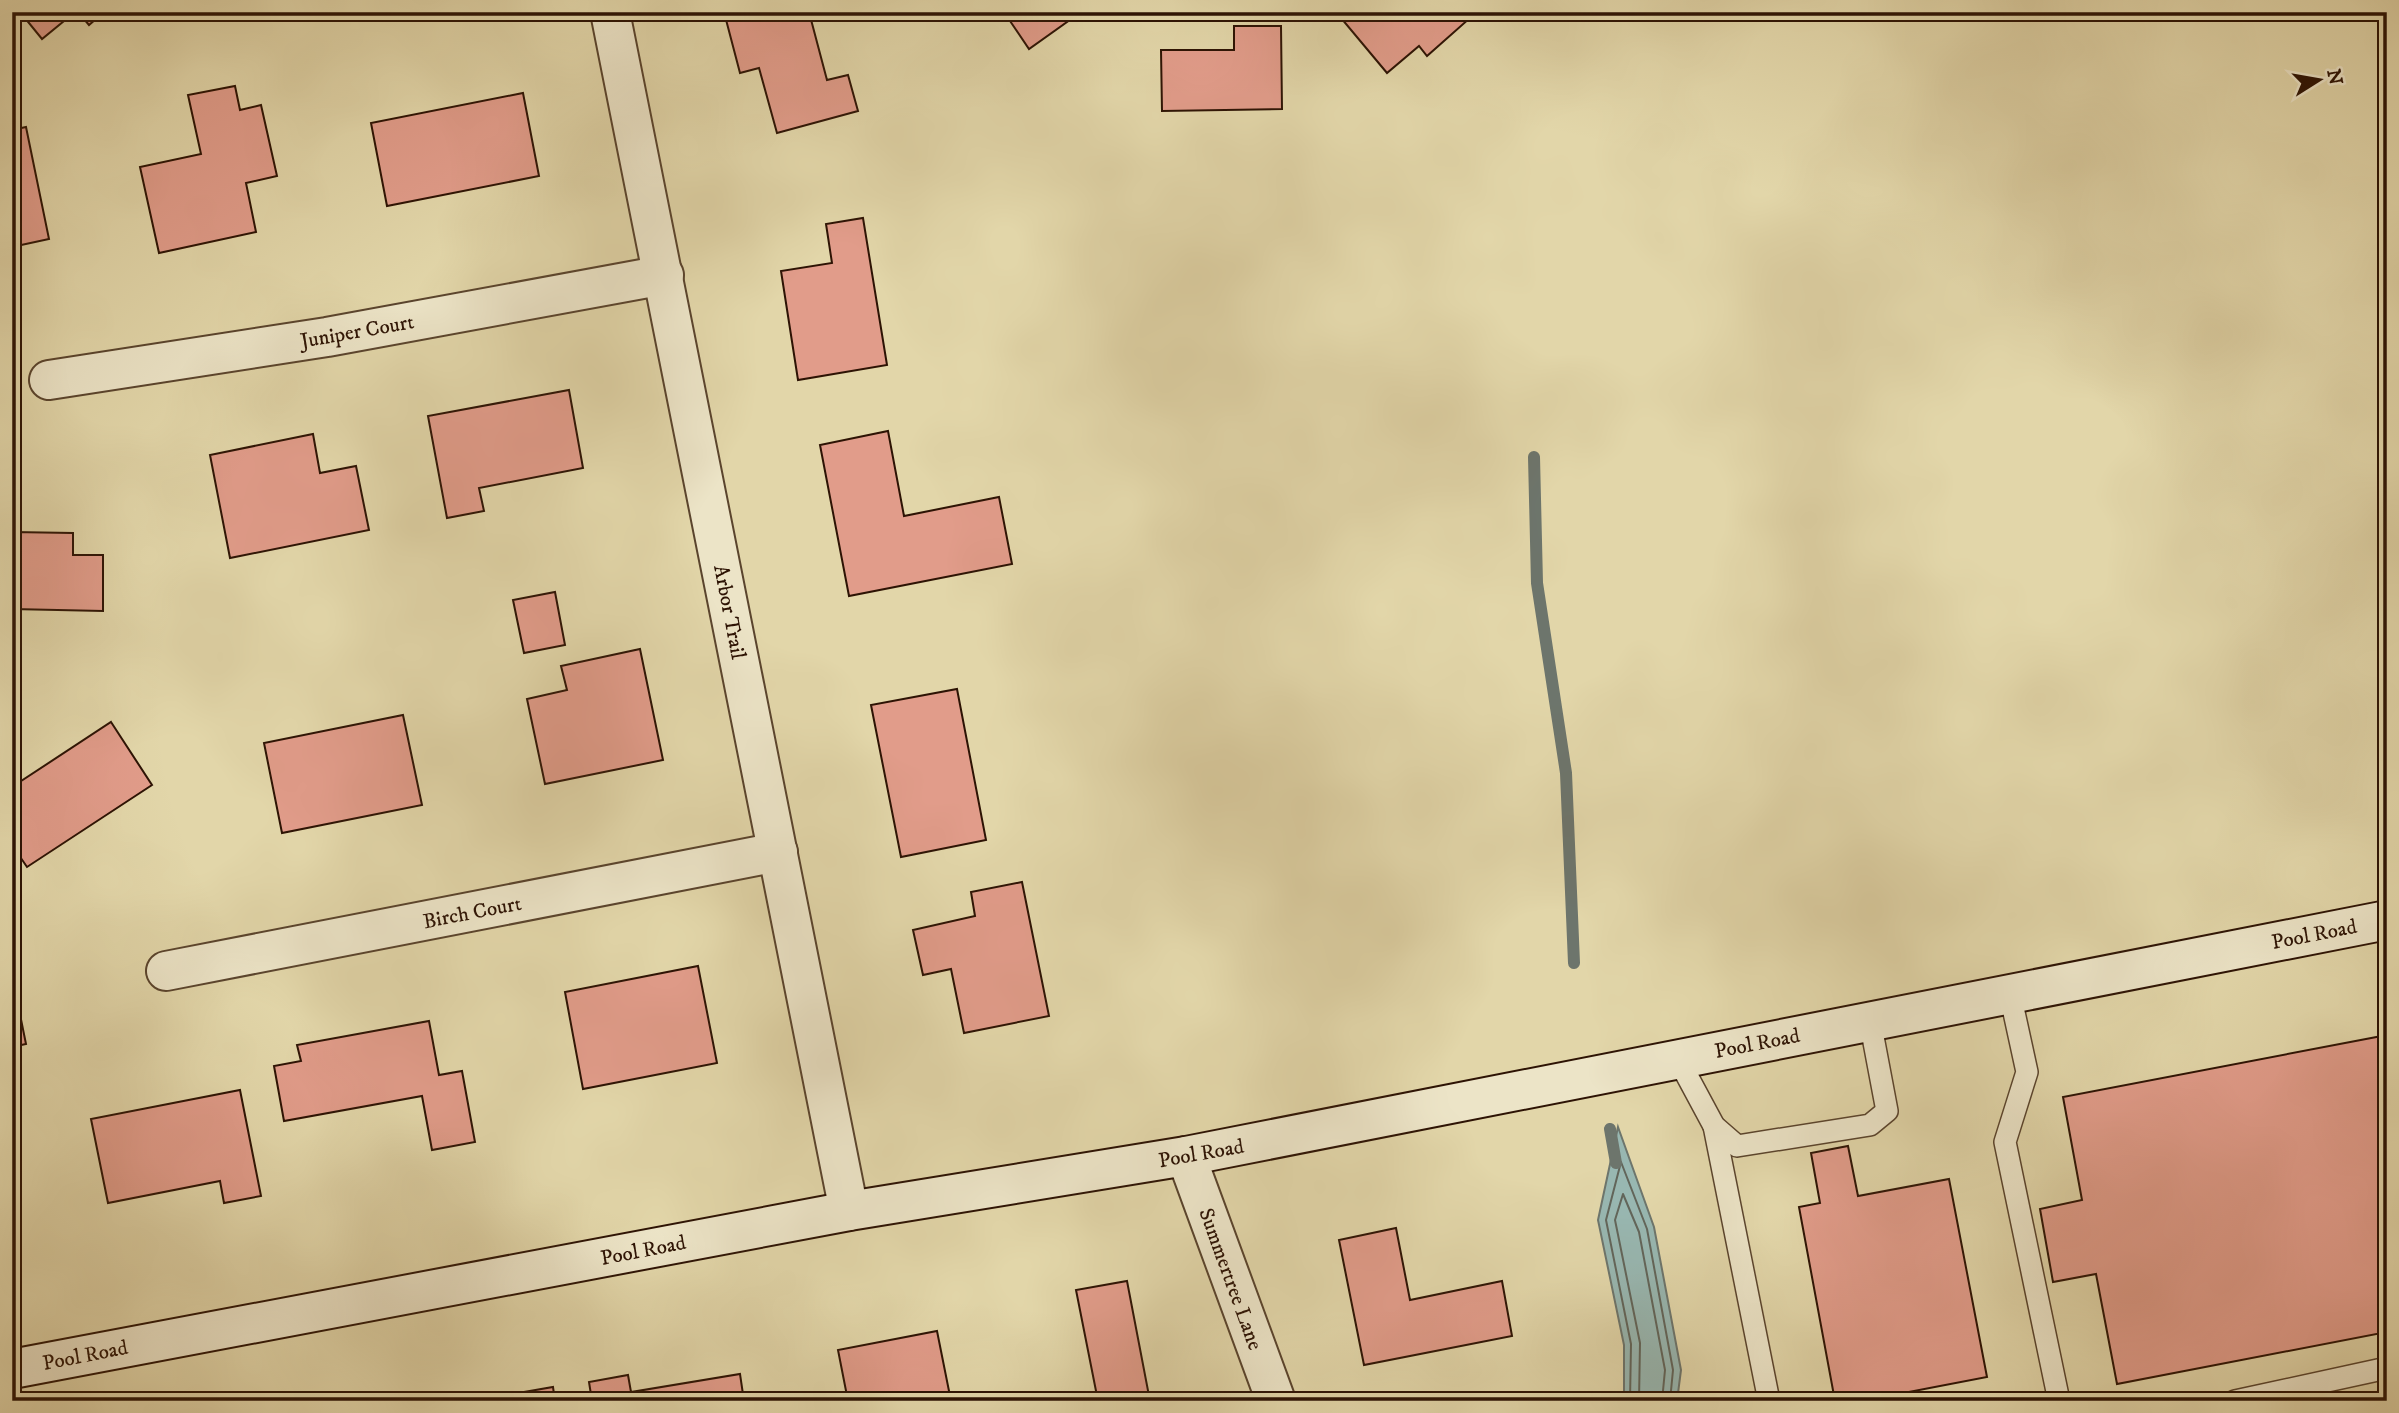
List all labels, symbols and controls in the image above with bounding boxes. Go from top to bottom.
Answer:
north arrow [2284,46,2354,116]
text: N [2321,67,2347,87]
street label: Juniper Court [296,309,416,355]
street label: Arbor Trail [707,563,751,662]
street label: Birch Court [421,891,524,935]
street label: Pool Road [2269,914,2360,956]
street label: Pool Road [1712,1023,1803,1065]
street label: Pool Road [1156,1134,1247,1174]
street label: Summertree Lane [1192,1205,1268,1354]
street label: Pool Road [598,1230,689,1272]
street label: Pool Road [40,1335,131,1377]

